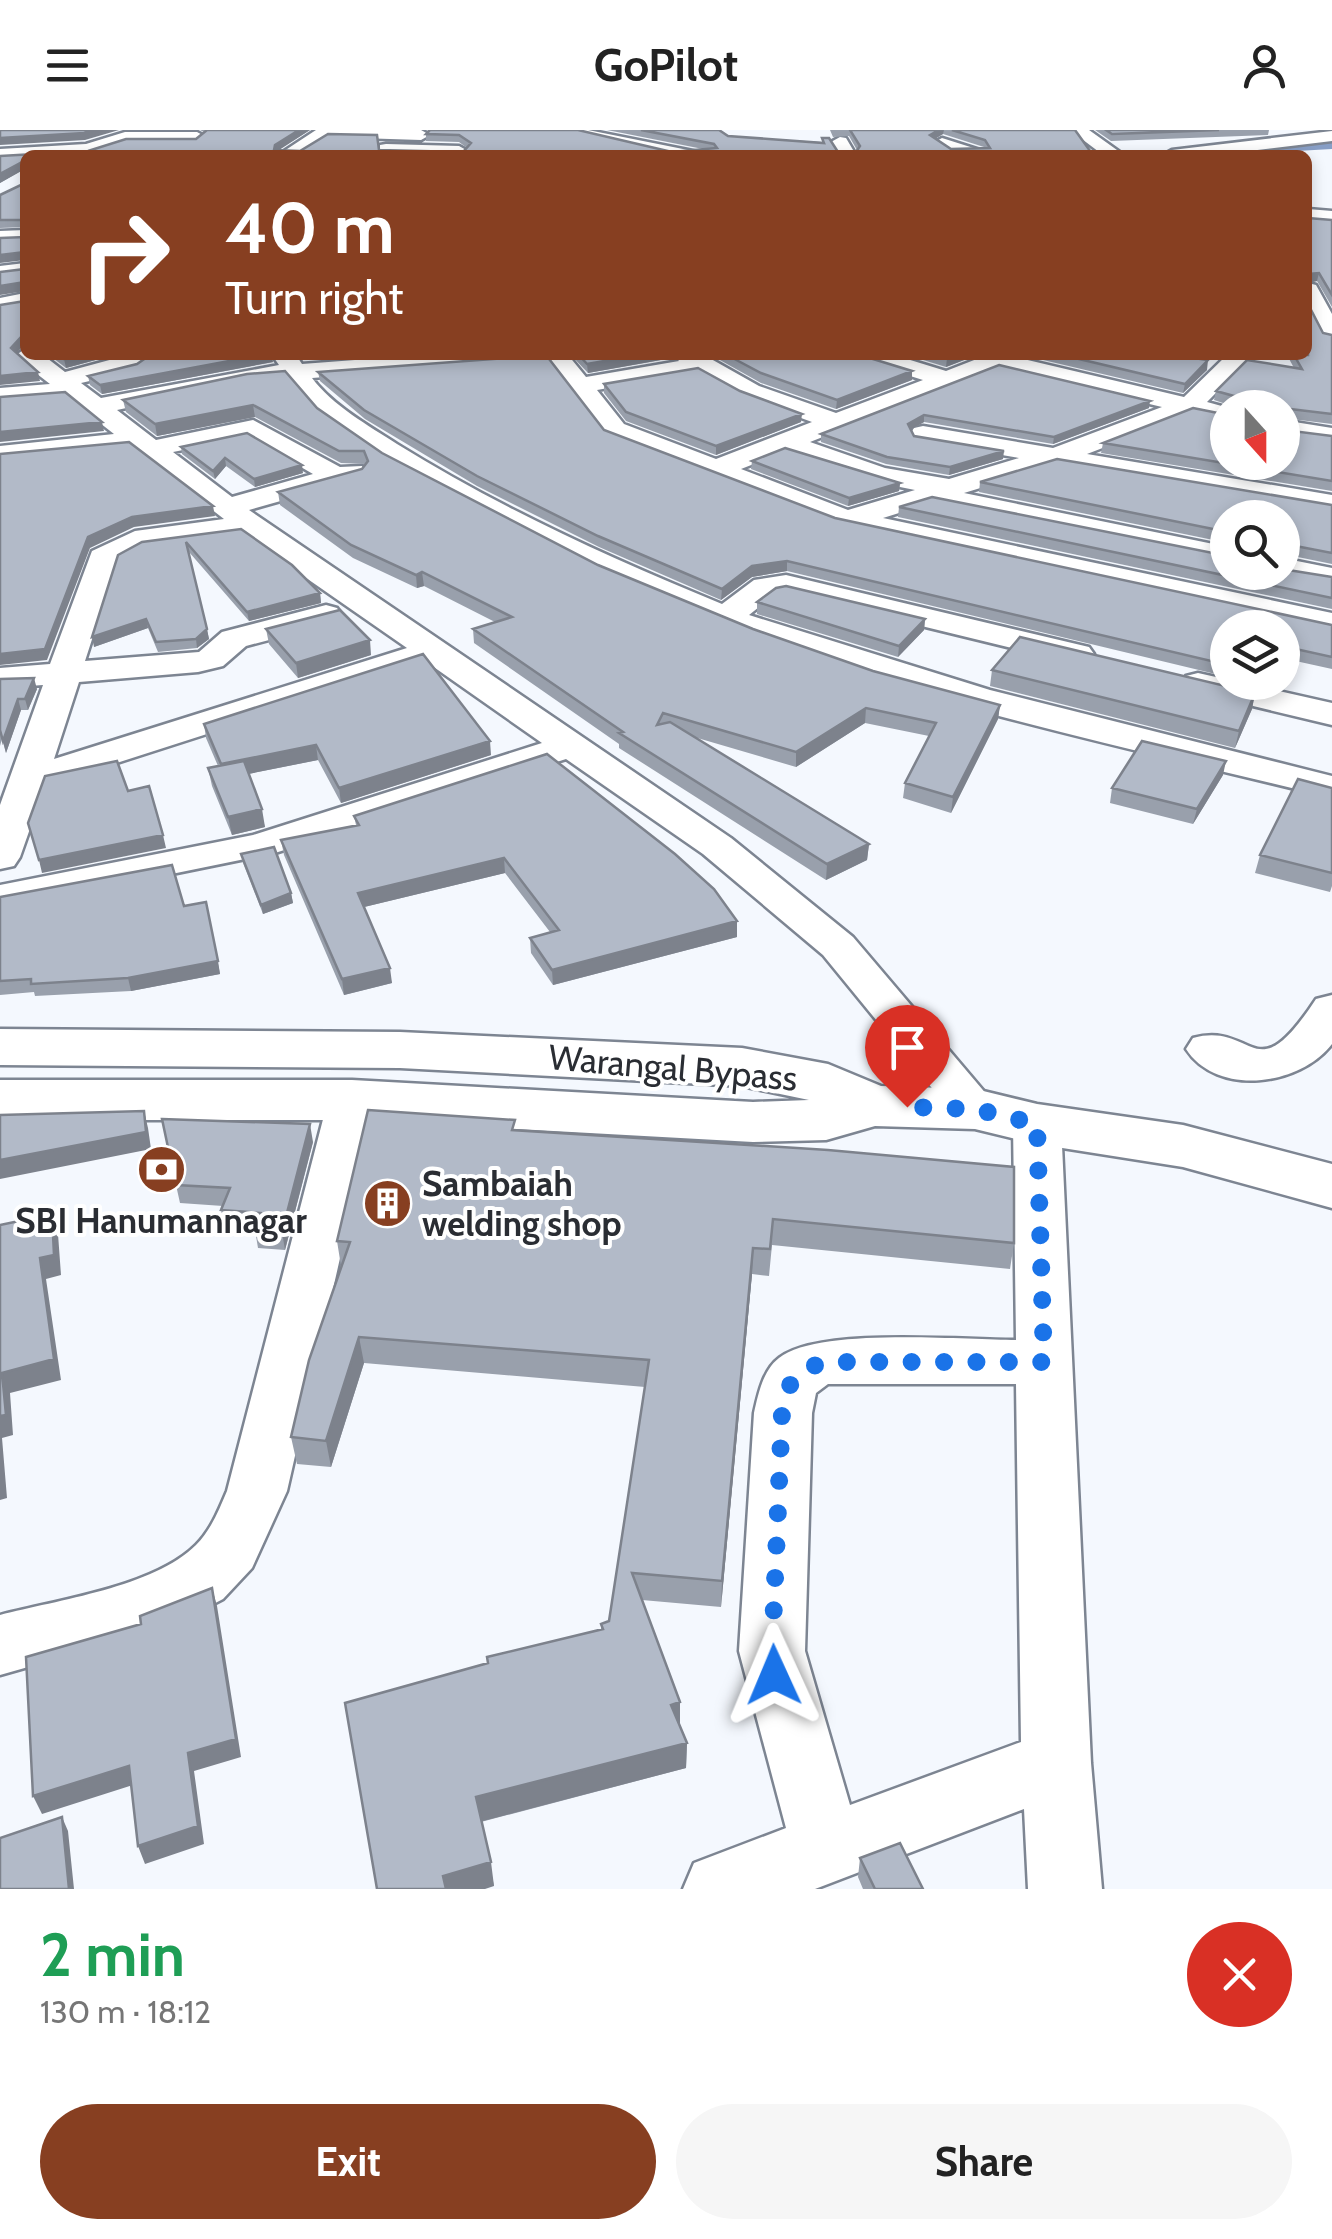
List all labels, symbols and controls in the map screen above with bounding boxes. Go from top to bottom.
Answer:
icon: menu [40,38,95,93]
text: GoPilot [594,38,738,92]
icon: person [1237,38,1292,93]
text: 40 m [225,185,394,271]
icon: right [60,190,190,320]
text: Turn right [225,271,404,325]
north arrow [1210,390,1300,480]
map controls [1210,390,1300,700]
button: search [1210,500,1300,590]
button: layers [1210,610,1300,700]
pin [865,1005,950,1108]
icon: arrive [880,1020,935,1075]
street label: Warangal Bypass [547,1035,799,1100]
bank icon: SBI Hanumannagar [135,1143,187,1195]
place label: Sambaiah welding shop [422,1162,621,1245]
building icon: Sambaiah welding shop [361,1178,413,1230]
place label: SBI Hanumannagar [15,1199,307,1242]
position arrow [722,1623,826,1727]
text: 2 min [40,1918,185,1991]
button: close [1187,1922,1292,2027]
text: 130 m · 18:12 [40,1992,211,2031]
button: Exit [40,2104,656,2219]
button: Share [676,2104,1292,2219]

